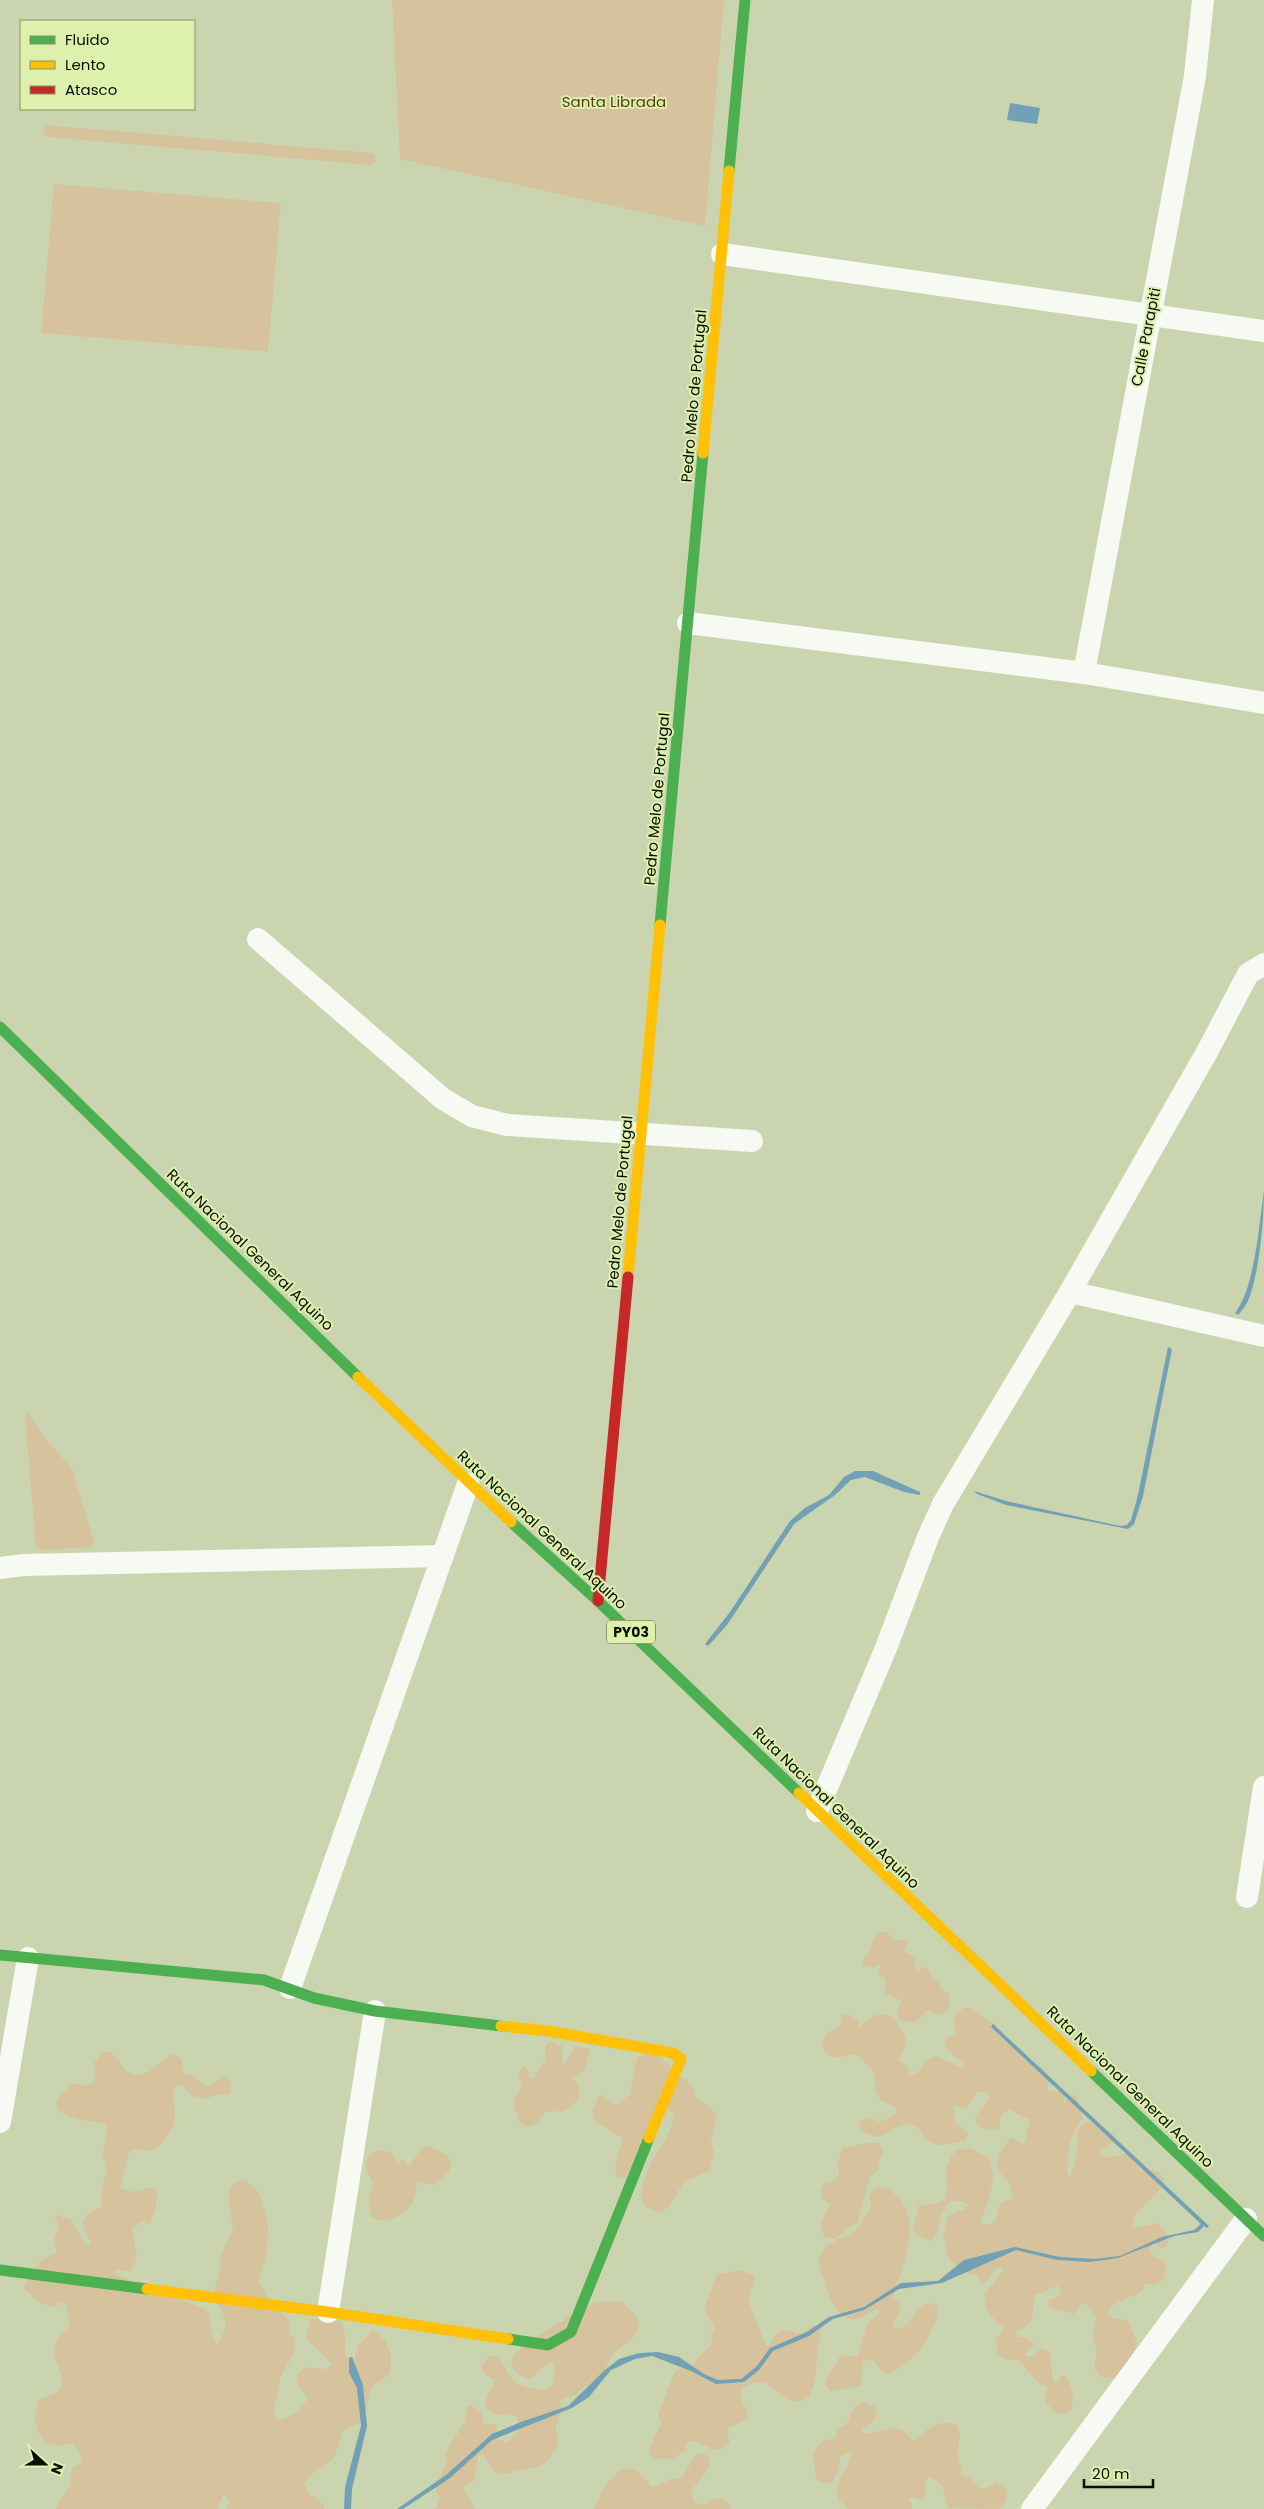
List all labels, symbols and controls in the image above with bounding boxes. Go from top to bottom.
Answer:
legend [20,20,195,110]
text: Fluido [65,29,109,50]
text: Lento [65,54,105,75]
text: Atasco [65,79,117,100]
park label: Santa Librada [562,91,666,112]
street label: Calle Parapiti [1126,286,1165,388]
street label: Pedro Melo de Portugal [675,309,712,483]
street label: Pedro Melo de Portugal [638,712,675,886]
street label: Pedro Melo de Portugal [601,1115,638,1289]
street label: Ruta Nacional General Aquino [162,1164,339,1335]
street label: Ruta Nacional General Aquino [453,1445,632,1614]
road number: PY03 [607,1620,655,1644]
street label: Ruta Nacional General Aquino [748,1722,925,1893]
street label: Ruta Nacional General Aquino [1042,2001,1219,2172]
north arrow [20,2439,70,2489]
scale bar [1084,2456,1153,2488]
text: N [46,2460,68,2477]
text: 20 m [1092,2463,1130,2484]

